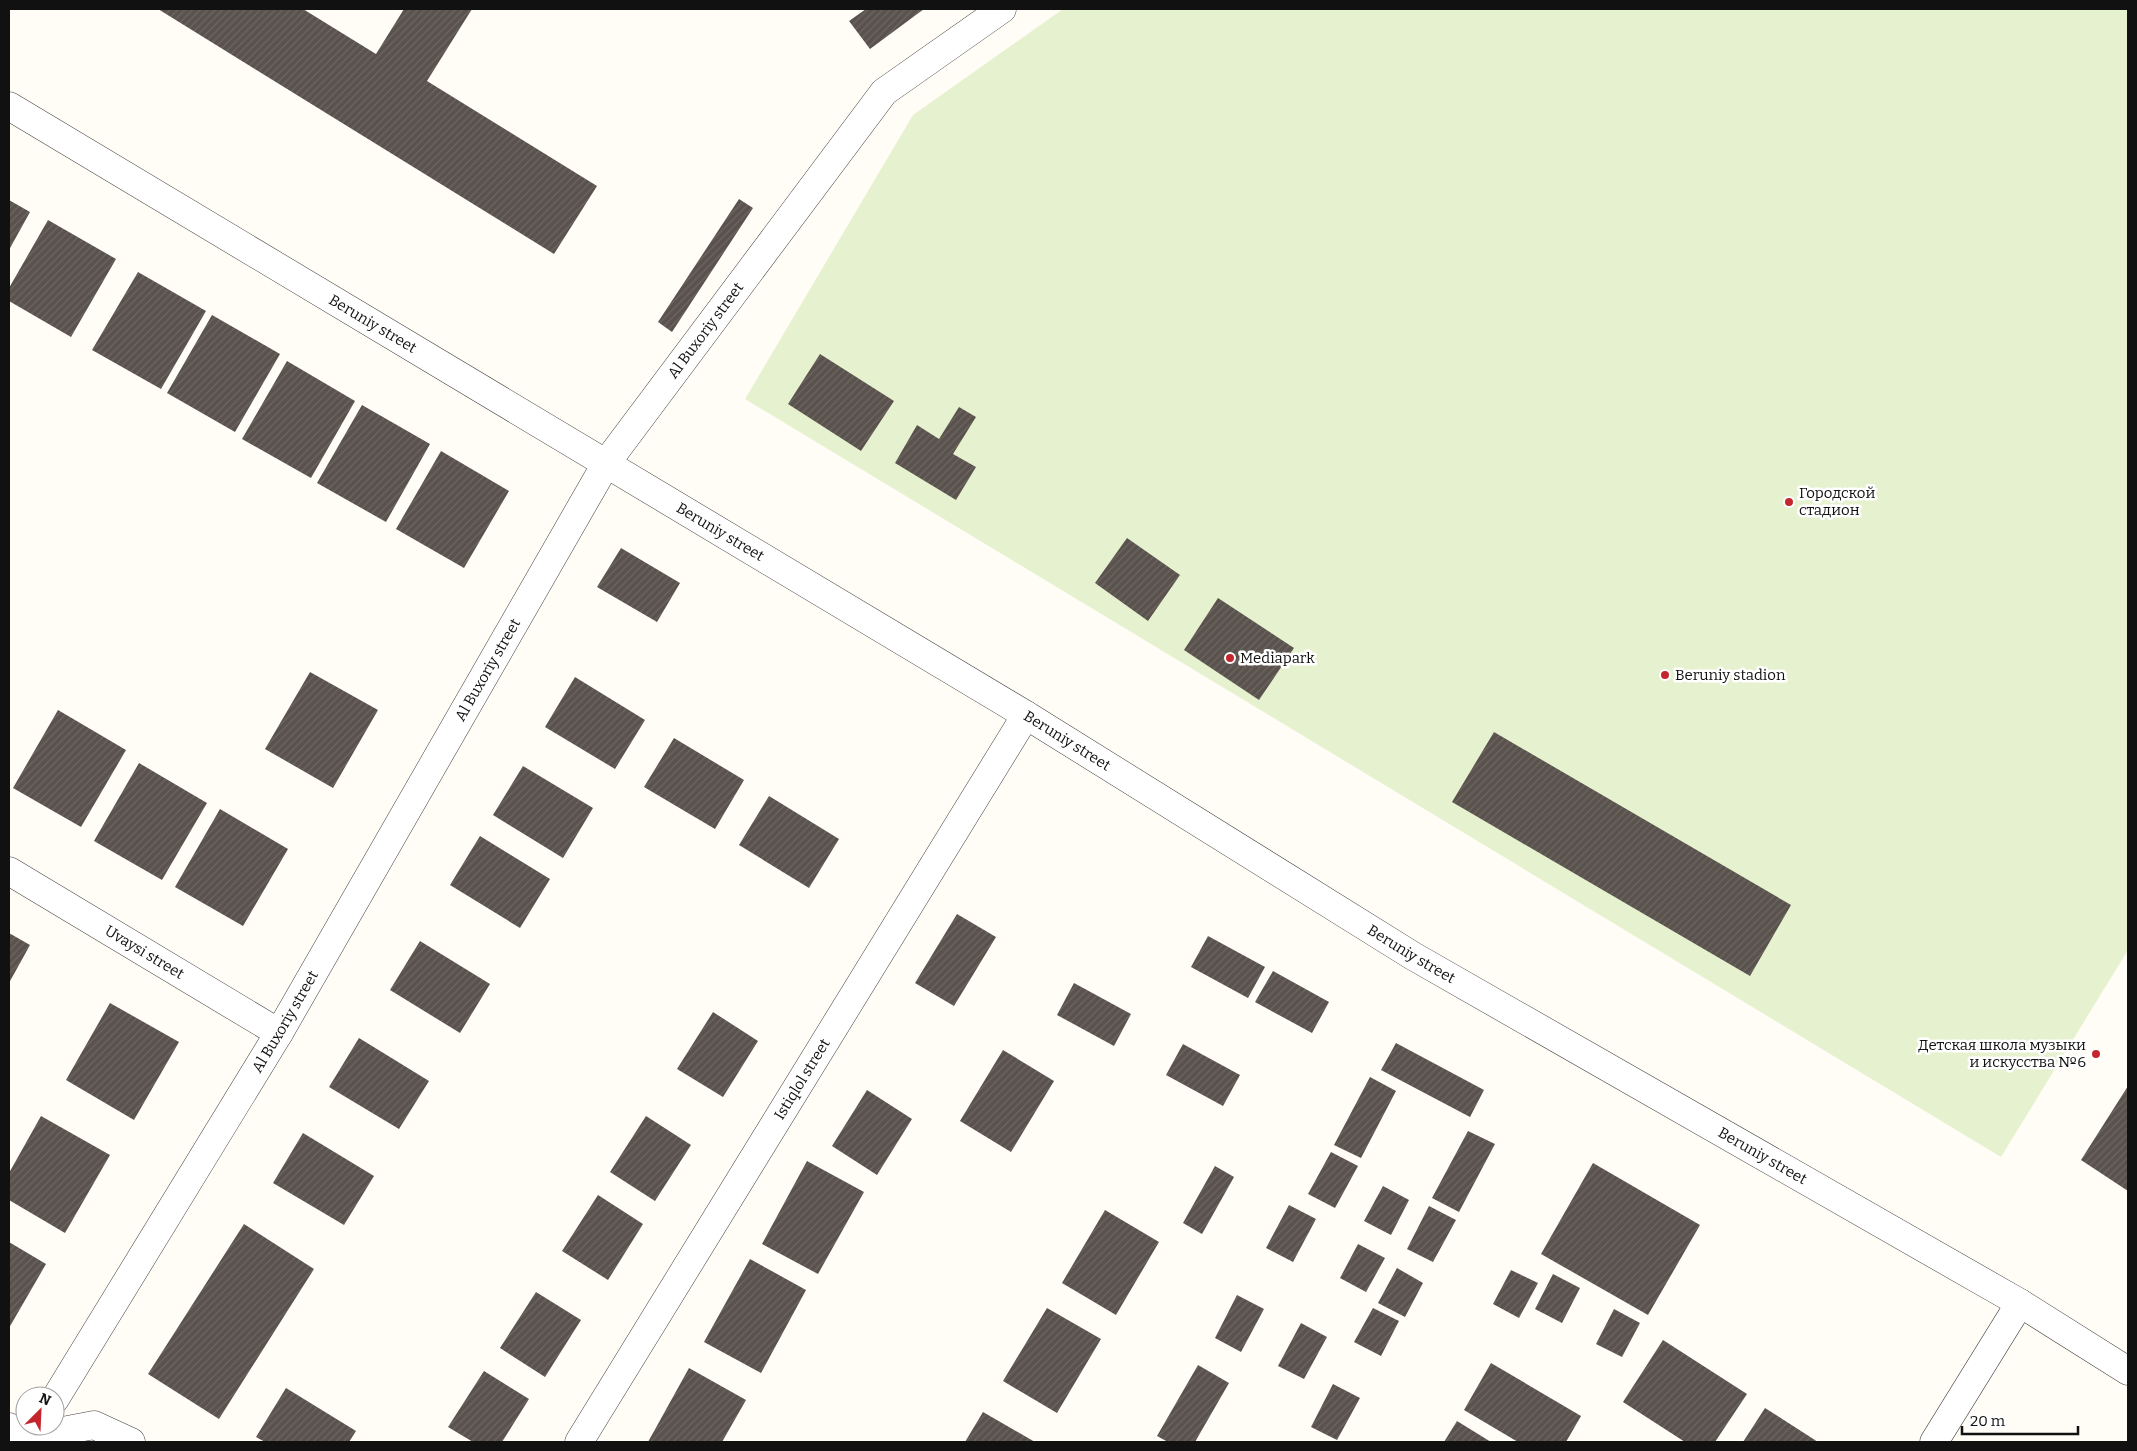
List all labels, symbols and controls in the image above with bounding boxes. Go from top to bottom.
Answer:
street label: Al Buxoriy street [664,278,748,382]
street label: Beruniy street [326,291,420,357]
place label: Городской стадион [1799,484,1875,519]
marker: Городской стадион [1783,496,1795,508]
street label: Beruniy street [673,499,768,565]
street label: Al Buxoriy street [451,615,524,724]
place label: Mediapark [1240,649,1315,667]
marker: Mediapark [1224,652,1236,664]
place label: Beruniy stadion [1675,666,1786,684]
marker: Beruniy stadion [1659,669,1671,681]
street label: Beruniy street [1020,707,1115,775]
street label: Beruniy street [1364,921,1459,988]
street label: Uvaysi street [102,922,188,983]
street label: Al Buxoriy street [248,967,322,1076]
street label: Istiqlol street [770,1035,834,1123]
place label: Детская школа музыки и искусства №6 [1918,1036,2086,1071]
marker: Детская школа музыки и искусства №6 [2090,1048,2102,1060]
street label: Beruniy street [1715,1123,1811,1189]
north arrow [15,1386,65,1436]
text: N [37,1390,54,1410]
scale bar [1962,1404,2078,1436]
text: 20 m [1970,1412,2006,1430]

